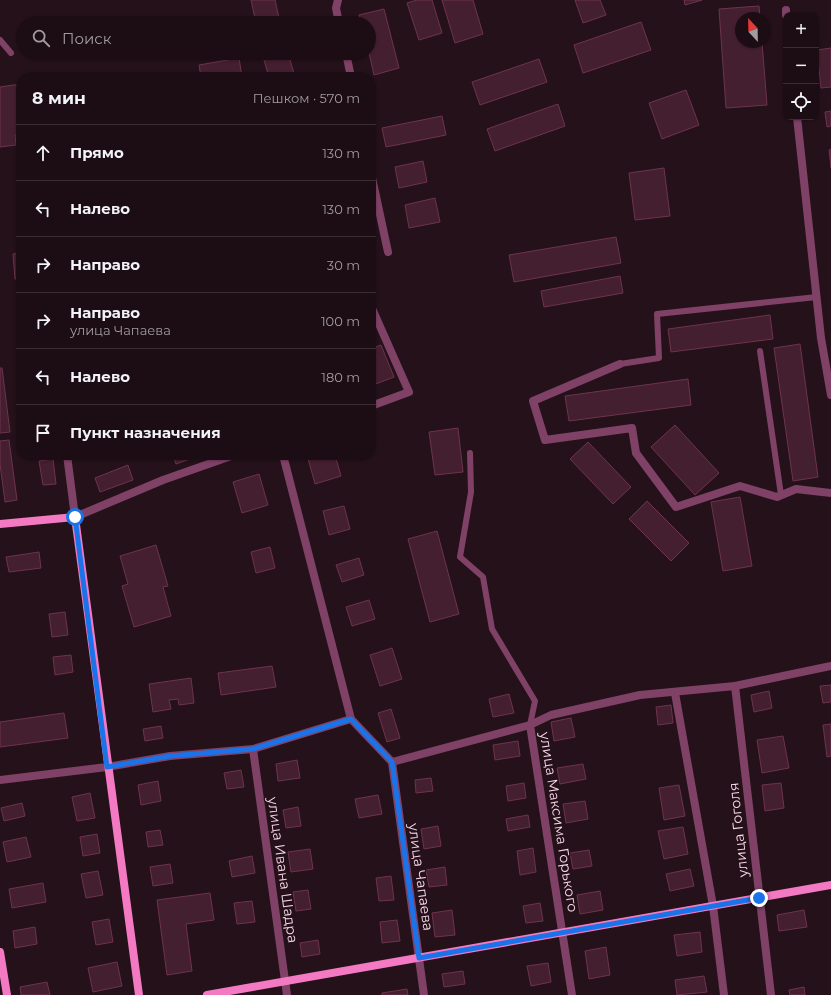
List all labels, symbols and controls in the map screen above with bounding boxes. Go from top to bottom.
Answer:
north arrow [735,12,771,48]
map controls [783,12,819,120]
button: + [783,12,819,48]
search box [16,16,376,60]
icon: search [30,27,52,49]
text: Поиск [62,29,111,48]
button: − [783,48,819,84]
button: locate [783,84,819,120]
text: 8 мин [32,88,86,108]
text: Пешком · 570 m [253,90,360,106]
icon: ahead [32,142,54,164]
text: Прямо [70,143,124,162]
text: 130 m [322,145,360,161]
icon: left [32,198,54,220]
text: Налево [70,199,130,218]
text: 130 m [322,201,360,217]
icon: right [32,254,54,276]
text: Направо [70,255,140,274]
text: 30 m [327,257,360,273]
text: Направо [70,303,140,322]
icon: right [32,310,54,332]
text: 100 m [321,313,360,329]
text: улица Чапаева [70,322,171,338]
icon: left [32,366,54,388]
text: Налево [70,367,130,386]
text: 180 m [321,369,360,385]
icon: arrive [32,422,54,444]
text: Пункт назначения [70,423,221,442]
route start [66,508,84,526]
street label: улица Максима Горького [536,730,582,913]
street label: улица Гоголя [724,782,752,879]
street label: улица Ивана Шадра [264,795,302,944]
street label: улица Чапаева [404,821,437,932]
route end [750,889,768,907]

